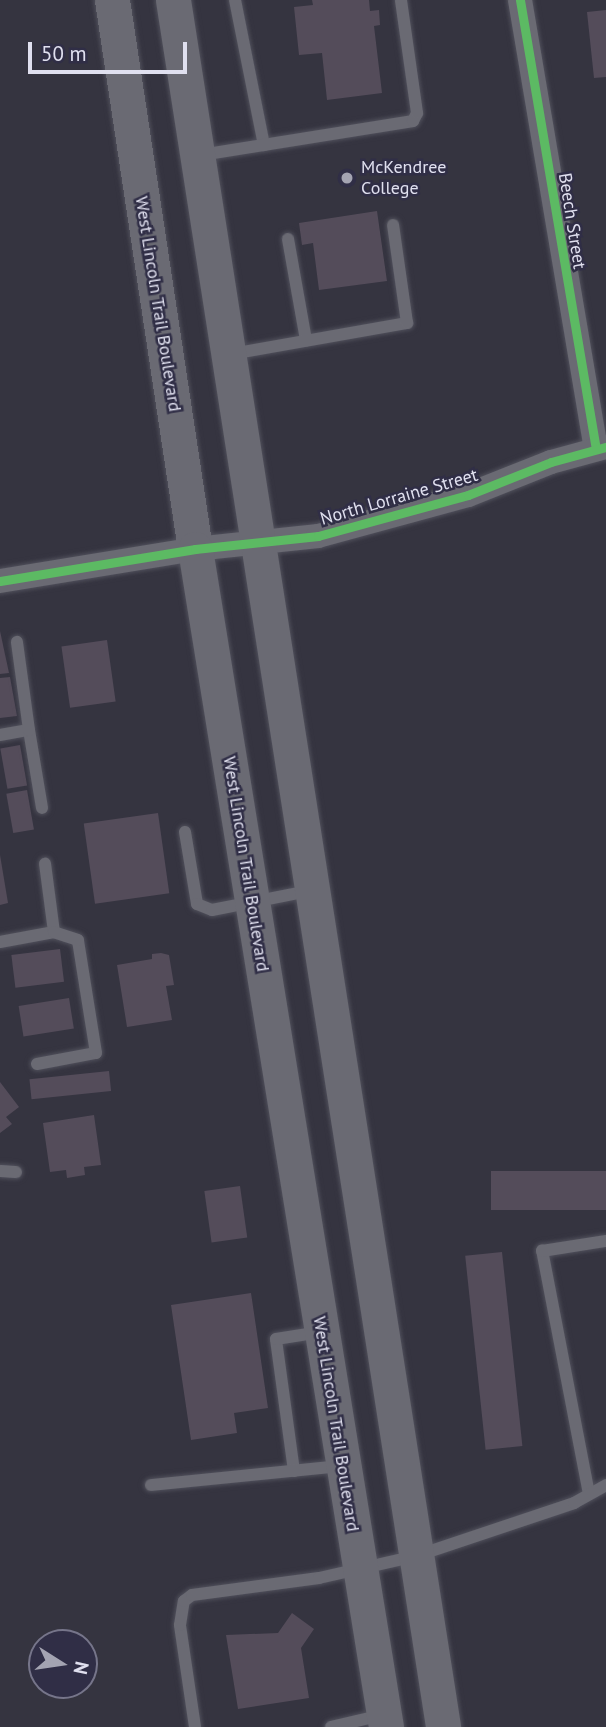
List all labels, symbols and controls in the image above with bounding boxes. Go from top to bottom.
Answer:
scale bar [32,28,191,72]
text: 50 m [41,40,87,67]
place label: McKendree College [361,157,446,200]
marker: McKendree College [339,170,355,186]
street label: Beech Street [554,171,590,271]
street label: West Lincoln Trail Boulevard [130,194,186,414]
street label: North Lorraine Street [318,464,480,530]
street label: West Lincoln Trail Boulevard [218,754,274,974]
street label: West Lincoln Trail Boulevard [308,1314,364,1534]
north arrow [28,1629,98,1699]
text: N [69,1659,95,1677]

